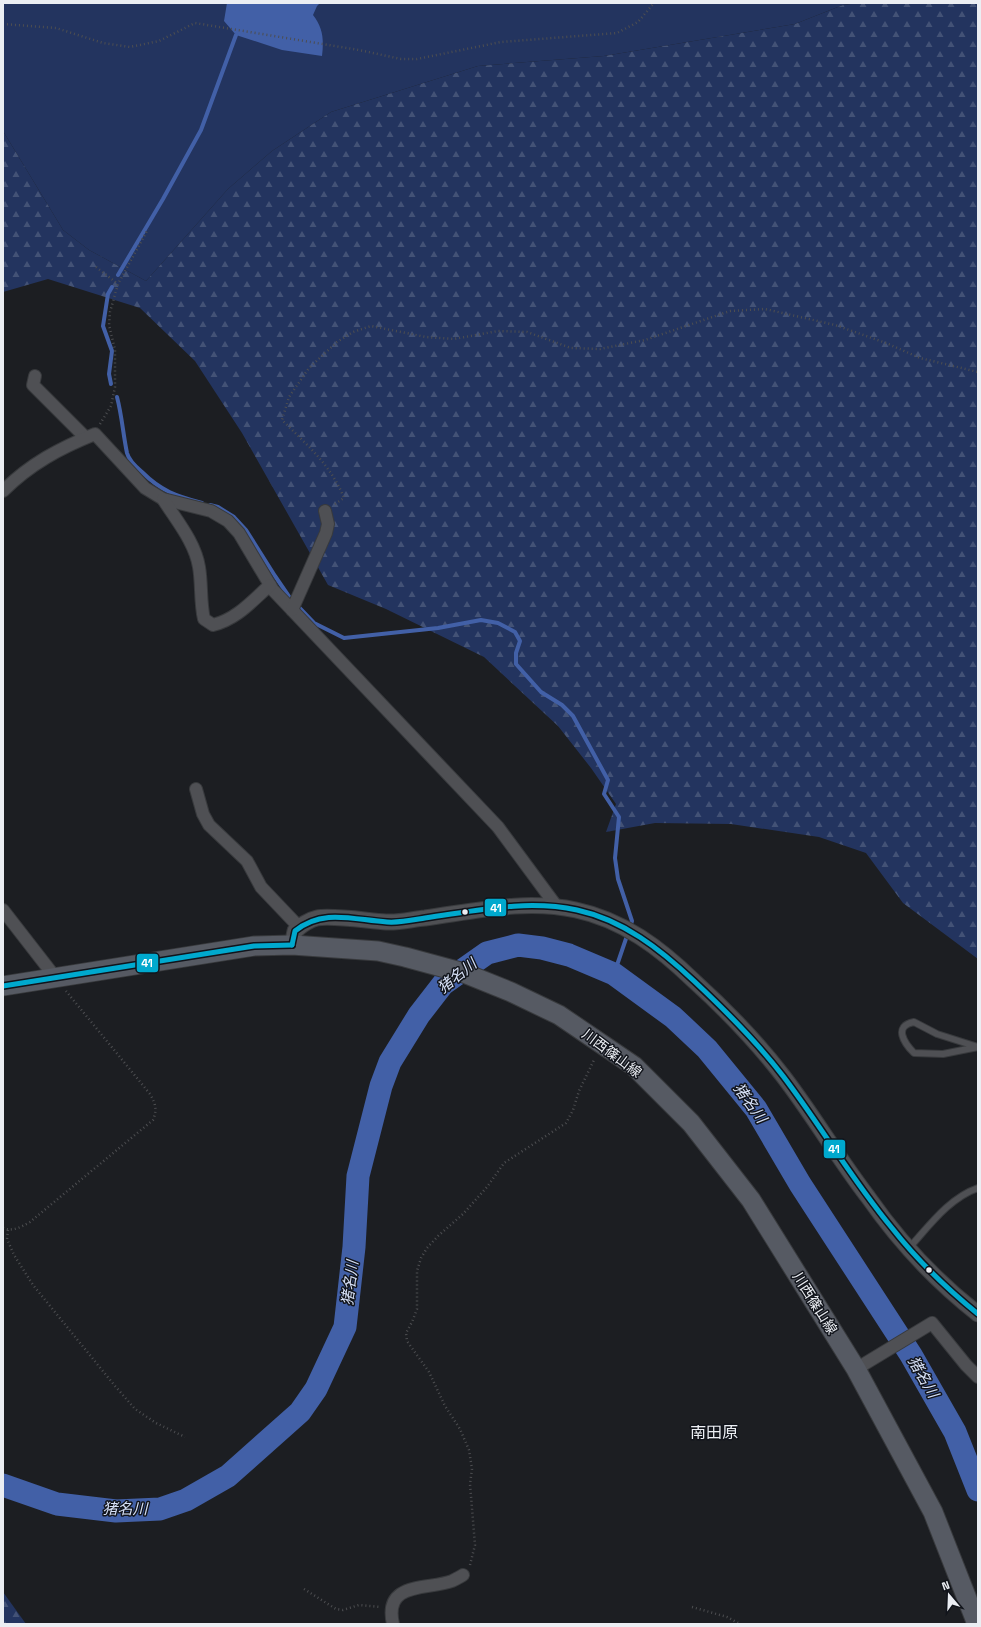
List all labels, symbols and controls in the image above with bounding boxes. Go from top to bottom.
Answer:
line badge: 41 [484,898,507,917]
text: 41 [490,901,502,915]
unlabelled marker [460,907,470,917]
line badge: 41 [136,953,159,973]
water label: 猪名川 [433,953,482,997]
text: 41 [141,956,153,970]
street label: 川西篠山線 [579,1025,645,1081]
water label: 猪名川 [729,1079,772,1128]
line badge: 41 [823,1139,846,1159]
text: 41 [828,1142,840,1156]
water label: 猪名川 [337,1257,362,1306]
unlabelled marker [924,1265,934,1275]
street label: 川西篠山線 [789,1269,841,1337]
water label: 猪名川 [904,1353,944,1403]
district label: 南田原 [690,1422,738,1443]
water label: 猪名川 [102,1499,149,1518]
north arrow [929,1575,969,1615]
text: N [940,1578,952,1593]

